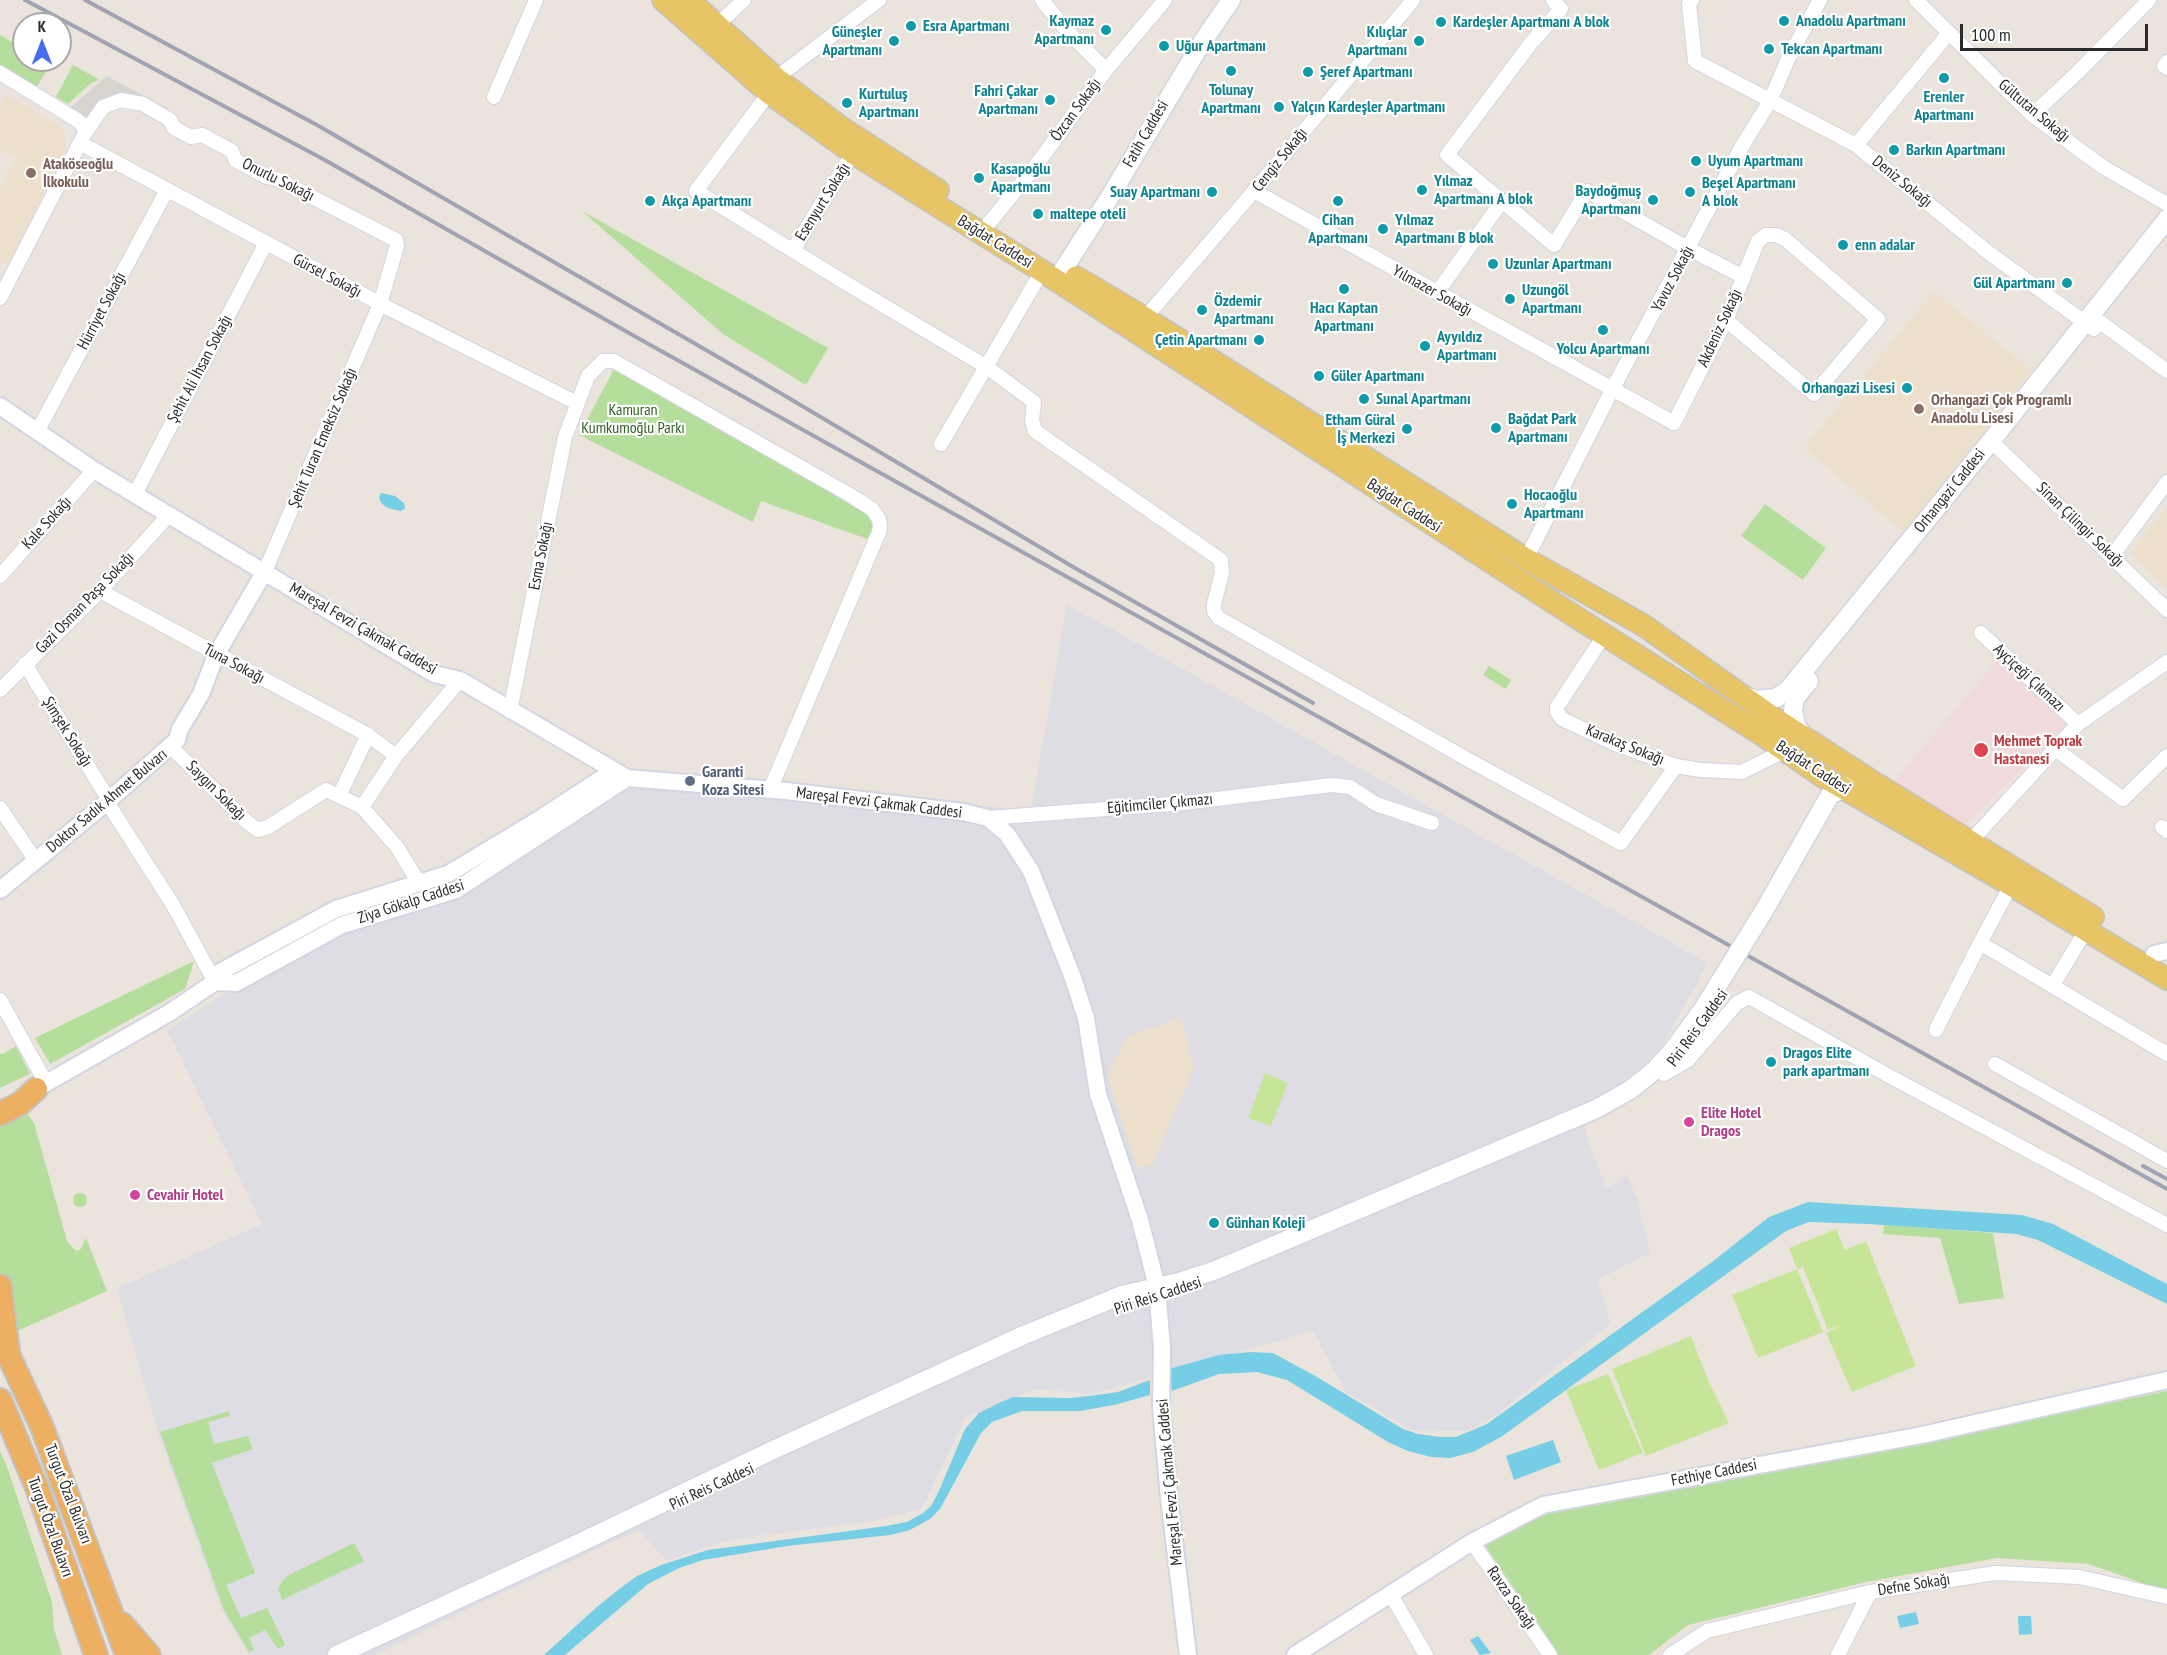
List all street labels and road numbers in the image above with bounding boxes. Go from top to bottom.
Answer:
street label: Özcan Sokağı [1047,75,1105,145]
street label: Gültutan Sokağı [1994,75,2074,147]
street label: Fatih Caddesi [1119,97,1173,171]
street label: Cengiz Sokağı [1248,124,1312,196]
street label: Deniz Sokağı [1868,152,1936,212]
street label: Onurlu Sokağı [239,154,317,206]
street label: Esenyurt Sokağı [791,160,855,244]
street label: Bağdat Caddesi [954,211,1036,273]
street label: Yavuz Sokağı [1648,243,1698,315]
street label: Gürsel Sokağı [289,250,365,302]
street label: Yılmazer Sokağı [1389,261,1475,321]
street label: Hürriyet Sokağı [74,269,130,353]
street label: Akdeniz Sokağı [1694,286,1746,370]
street label: Şehit Ali İhsan Sokağı [163,312,237,426]
street label: Şehit Turan Emeksiz Sokağı [285,365,361,511]
street label: Orhangazi Caddesi [1910,445,1990,537]
street label: Bağdat Caddesi [1363,475,1445,537]
street label: Sinan Çilingir Sokağı [2032,478,2128,572]
street label: Kale Sokağı [18,493,76,553]
street label: Esma Sokağı [525,520,557,592]
street label: Gazi Osman Paşa Sokağı [32,548,138,658]
street label: Mareşal Fevzi Çakmak Caddesi [286,579,440,679]
street label: Tuna Sokağı [200,640,268,688]
street label: Ayçiçeği Çıkmazı [1989,640,2069,716]
street label: Şimşek Sokağı [38,693,96,771]
street label: Karakaş Sokağı [1583,721,1667,769]
street label: Bağdat Caddesi [1772,737,1854,799]
street label: Doktor Sadık Ahmet Bulvarı [43,745,171,857]
street label: Saygın Sokağı [182,757,250,825]
street label: Mareşal Fevzi Çakmak Caddesi [795,783,963,823]
street label: Eğitimciler Çıkmazı [1106,790,1214,818]
street label: Ziya Gökalp Caddesi [355,876,467,928]
street label: Piri Reis Caddesi [1664,986,1732,1070]
street label: Piri Reis Caddesi [1112,1273,1204,1319]
street label: Mareşal Fevzi Çakmak Caddesi [1153,1398,1187,1566]
street label: Turgut Özal Bulvarı [40,1441,96,1547]
street label: Fethiye Caddesi [1669,1455,1759,1491]
street label: Piri Reis Caddesi [667,1459,757,1515]
street label: Turgut Özal Bulavrı [23,1474,77,1580]
street label: Ravza Sokağı [1482,1563,1540,1633]
street label: Defne Sokağı [1876,1570,1952,1600]

